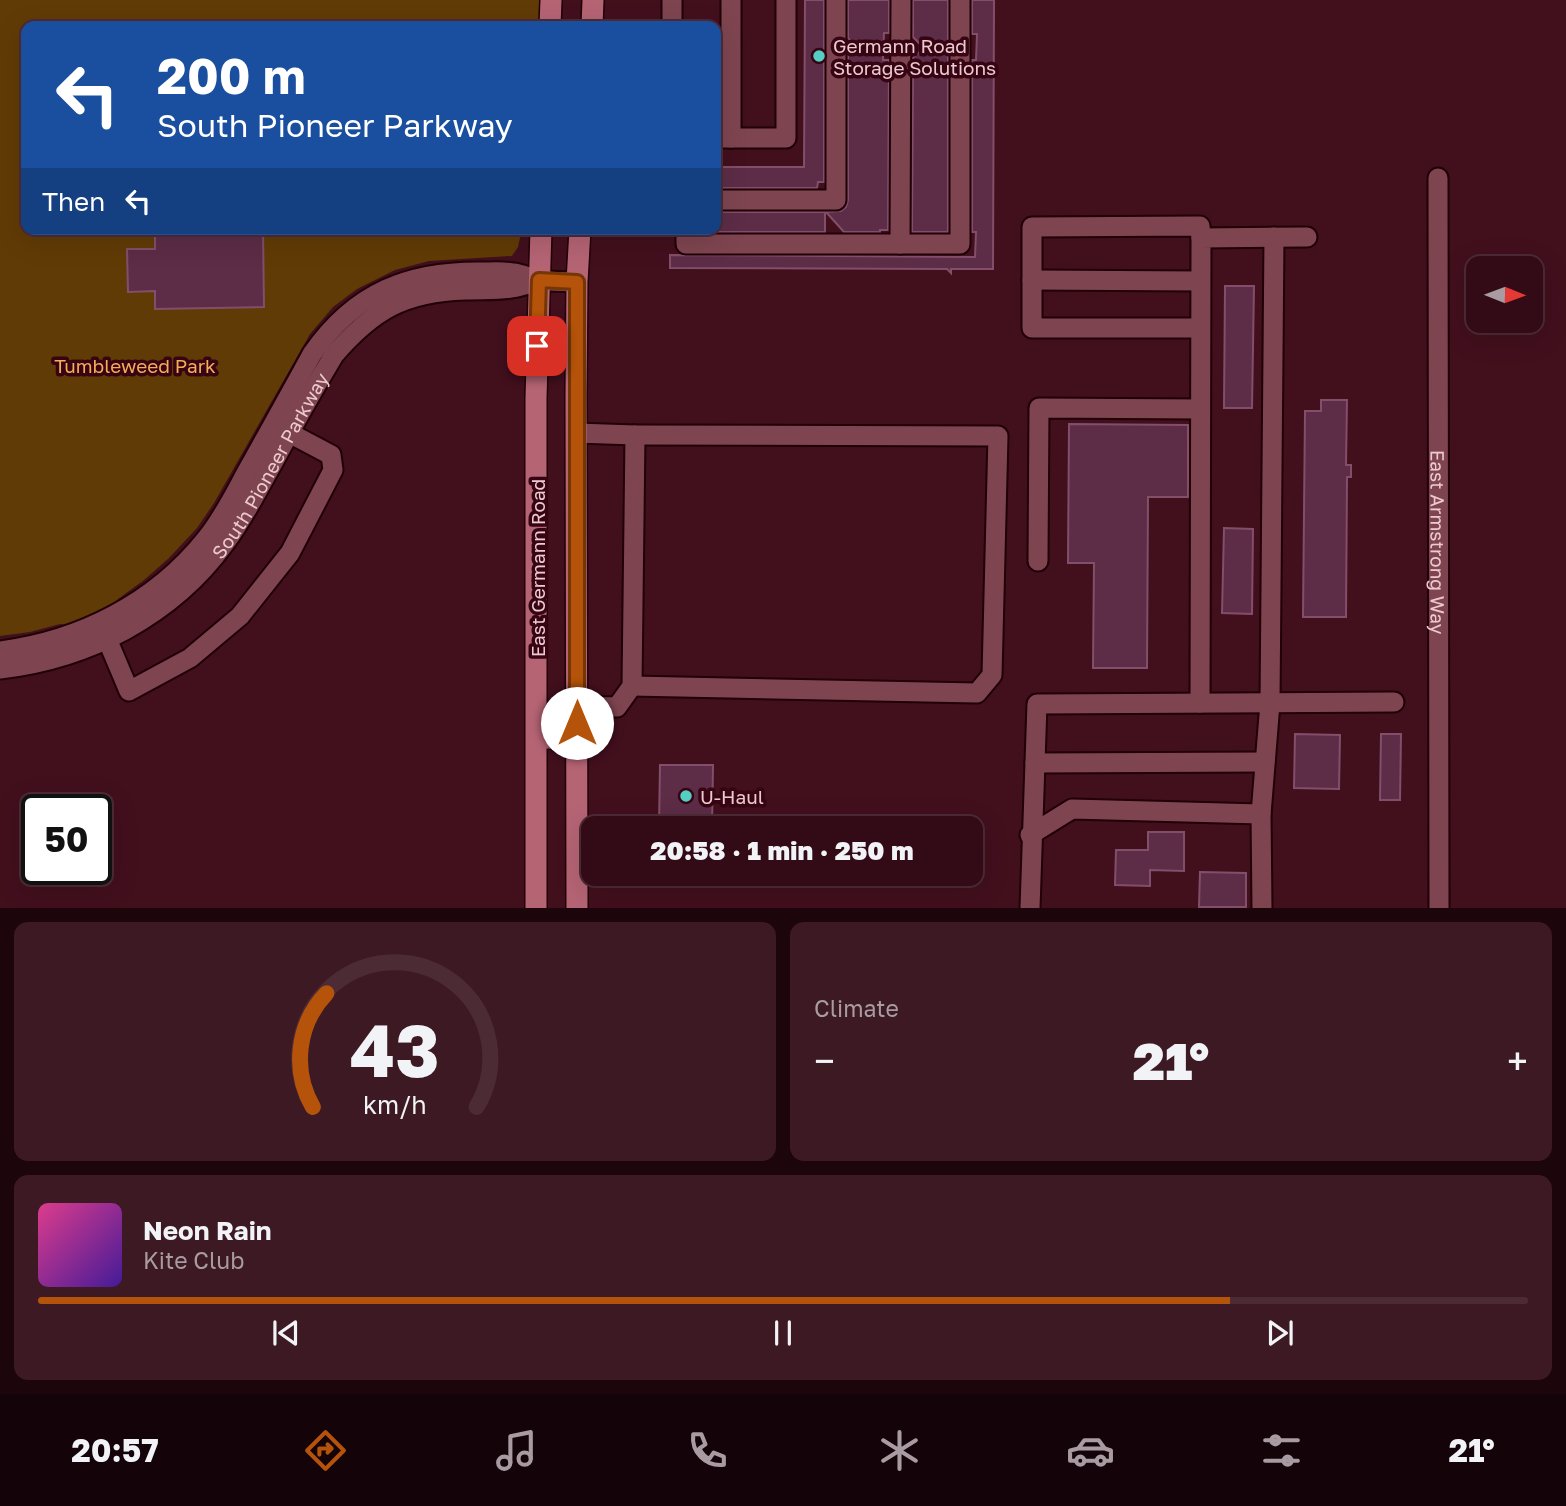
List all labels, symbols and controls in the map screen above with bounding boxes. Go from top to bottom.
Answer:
place label: Germann Road Storage Solutions [833,34,996,79]
text: 200 m [157,46,306,105]
marker: Germann Road Storage Solutions [811,48,827,64]
icon: left [42,49,133,140]
text: South Pioneer Parkway [157,106,513,144]
icon: left [119,182,157,220]
text: Then [42,186,105,217]
north arrow [1466,256,1544,332]
map controls [1466,256,1543,333]
pin [507,316,567,376]
icon: arrive [518,327,556,365]
park label: Tumbleweed Park [54,354,216,377]
street label: South Pioneer Parkway [206,368,333,563]
street label: East Armstrong Way [1427,450,1450,635]
street label: East Germann Road [526,479,549,657]
position arrow [540,686,614,760]
place label: U-Haul [700,785,764,808]
marker: U-Haul [678,788,694,804]
speed limit sign: 50 [21,794,112,885]
text: 20:58 · 1 min · 250 m [650,835,914,866]
text: Climate [814,994,899,1022]
text: 43 [350,1007,440,1094]
text: 21° [1133,1029,1209,1091]
text: − [814,1038,835,1083]
text: + [1507,1038,1528,1083]
text: km/h [363,1089,427,1120]
text: Neon Rain [143,1215,272,1246]
text: Kite Club [143,1246,244,1274]
icon: previous [267,1314,305,1352]
icon: pause [764,1314,802,1352]
icon: next [1261,1314,1299,1352]
icon: directions [301,1426,350,1475]
icon: music [492,1426,541,1475]
icon: phone [683,1426,732,1475]
icon: climate [875,1426,924,1475]
icon: car [1066,1426,1115,1475]
icon: filters [1257,1426,1306,1475]
text: 20:57 [71,1431,159,1469]
text: 21° [1449,1431,1495,1469]

